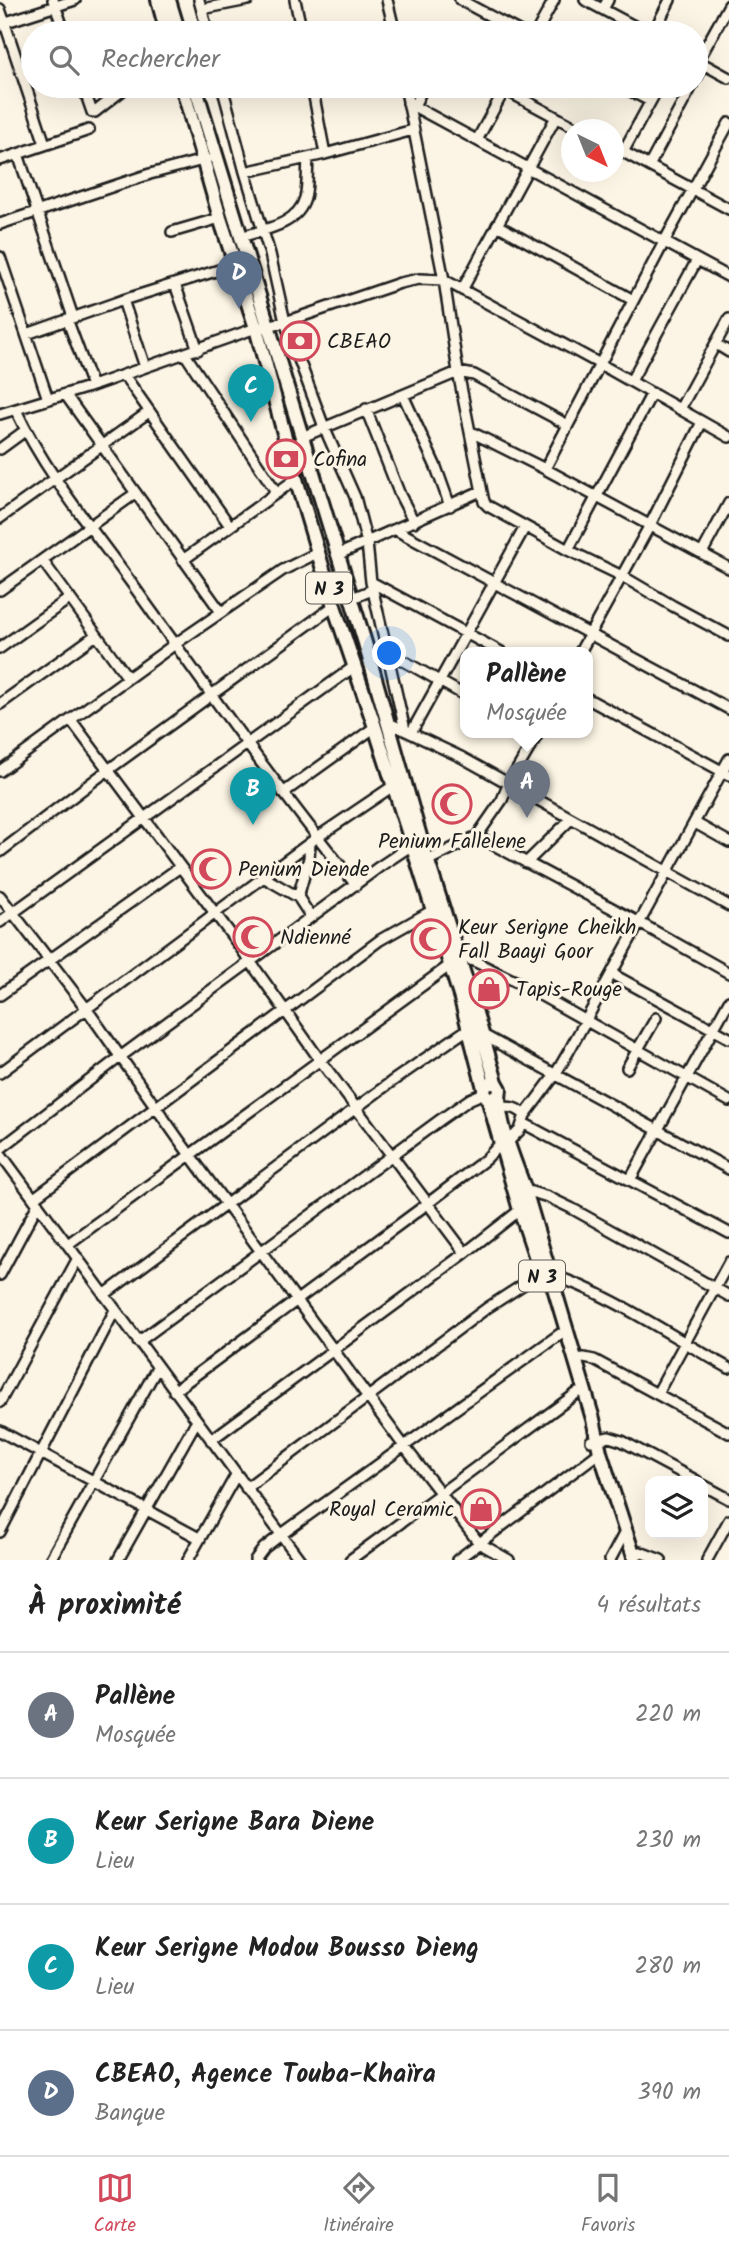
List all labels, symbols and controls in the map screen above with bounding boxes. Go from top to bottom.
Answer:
search box [21,21,708,98]
text: Rechercher [101,39,220,81]
icon: search [45,41,83,79]
north arrow [561,119,624,182]
pin: D [216,251,262,309]
bank icon: CBEAO [279,320,321,362]
place label: CBEAO [327,326,391,359]
pin: C [228,364,274,422]
bank icon: Cofina [265,438,307,480]
place label: Cofina [313,444,367,477]
road number: N 3 [306,572,352,604]
your location [372,636,406,670]
popup [460,647,593,738]
text: Pallène [486,654,566,696]
text: Mosquée [486,696,567,732]
pin: A [504,760,550,818]
pin: B [230,767,276,825]
mosque icon: Penium Fallelene [431,783,473,825]
place label: Penium Fallelene [378,826,527,859]
mosque icon: Penium Diende [190,848,232,890]
place label: Penium Diende [238,854,370,887]
place label: Keur Serigne Cheikh Fall Baayi Goor [458,912,636,969]
mosque icon: Ndienné [232,916,274,958]
mosque icon: Keur Serigne Cheikh Fall Baayi Goor [410,918,452,960]
place label: Ndienné [280,922,352,955]
shop icon: Tapis-Rouge [468,968,510,1010]
place label: Tapis-Rouge [516,974,623,1007]
road number: N 3 [519,1260,565,1292]
map controls [645,1476,708,1539]
button: layers [645,1476,708,1539]
shop icon: Royal Ceramic [460,1488,502,1530]
place label: Royal Ceramic [329,1494,454,1527]
text: À proximité [28,1582,181,1630]
text: 4 résultats [597,1588,701,1624]
text: Pallène [95,1676,175,1718]
text: A [44,1697,58,1733]
text: 220 m [635,1697,701,1733]
text: Mosquée [95,1718,176,1754]
text: Keur Serigne Bara Diene [95,1802,374,1844]
text: B [44,1823,58,1859]
text: 230 m [635,1823,701,1859]
text: Lieu [95,1844,134,1880]
text: Keur Serigne Modou Bousso Dieng [95,1928,479,1970]
text: C [44,1949,58,1985]
text: 280 m [635,1949,701,1985]
text: Lieu [95,1970,134,2006]
text: CBEAO, Agence Touba-Khaïra [95,2054,436,2096]
text: D [43,2075,59,2111]
text: 390 m [638,2075,701,2111]
text: Banque [95,2096,165,2132]
tab: Carte [94,2169,136,2241]
tab: Itinéraire [323,2169,394,2241]
tab: Favoris [581,2169,635,2241]

